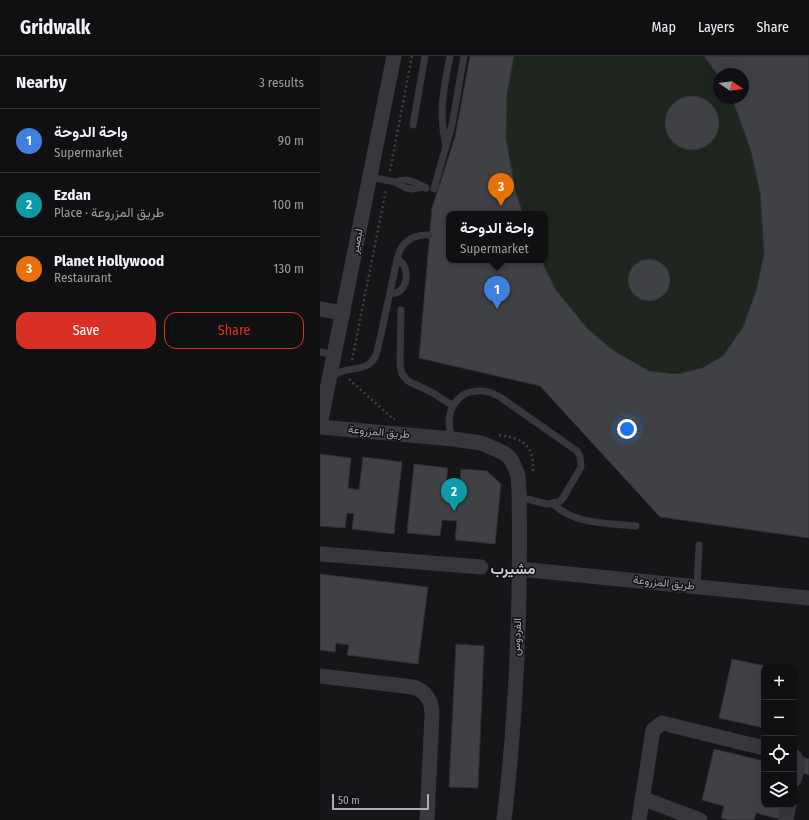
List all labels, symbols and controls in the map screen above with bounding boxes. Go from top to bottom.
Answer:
text: Gridwalk [20,16,90,39]
text: Map [652,19,676,36]
text: Layers [698,19,734,36]
text: Share [756,19,789,36]
north arrow [713,68,749,104]
text: Nearby [16,72,67,93]
text: 3 results [259,75,304,90]
text: واحة الدوحة [54,123,128,141]
text: 1 [26,133,32,148]
text: 90 m [278,133,304,148]
text: Supermarket [54,145,123,160]
pin: 3 [488,173,514,206]
text: Ezdan [54,186,91,204]
text: 2 [26,197,32,212]
text: 100 m [272,197,304,212]
text: Place · طريق المزروعة [54,205,164,220]
popup [446,211,548,263]
text: واحة الدوحة [460,219,534,237]
street label: لبصير [348,227,366,256]
text: Supermarket [460,241,529,256]
text: Planet Hollywood [54,252,164,270]
text: 3 [26,261,32,276]
text: 130 m [273,261,304,276]
text: Restaurant [54,270,112,285]
pin: 1 [484,276,510,309]
button: Save [16,312,156,349]
button: Share [164,312,304,349]
your location [617,419,637,439]
street label: طريق المزروعة [348,423,410,441]
pin: 2 [441,478,467,511]
district label: مشيرب [491,560,535,578]
street label: طريق المزروعة [633,573,695,593]
street label: الفردوس [510,618,524,656]
map controls [761,664,797,808]
button: + [761,664,797,700]
button: − [761,700,797,736]
button: locate [761,736,797,772]
button: layers [761,772,797,808]
scale bar [332,792,429,811]
text: 50 m [338,794,360,807]

